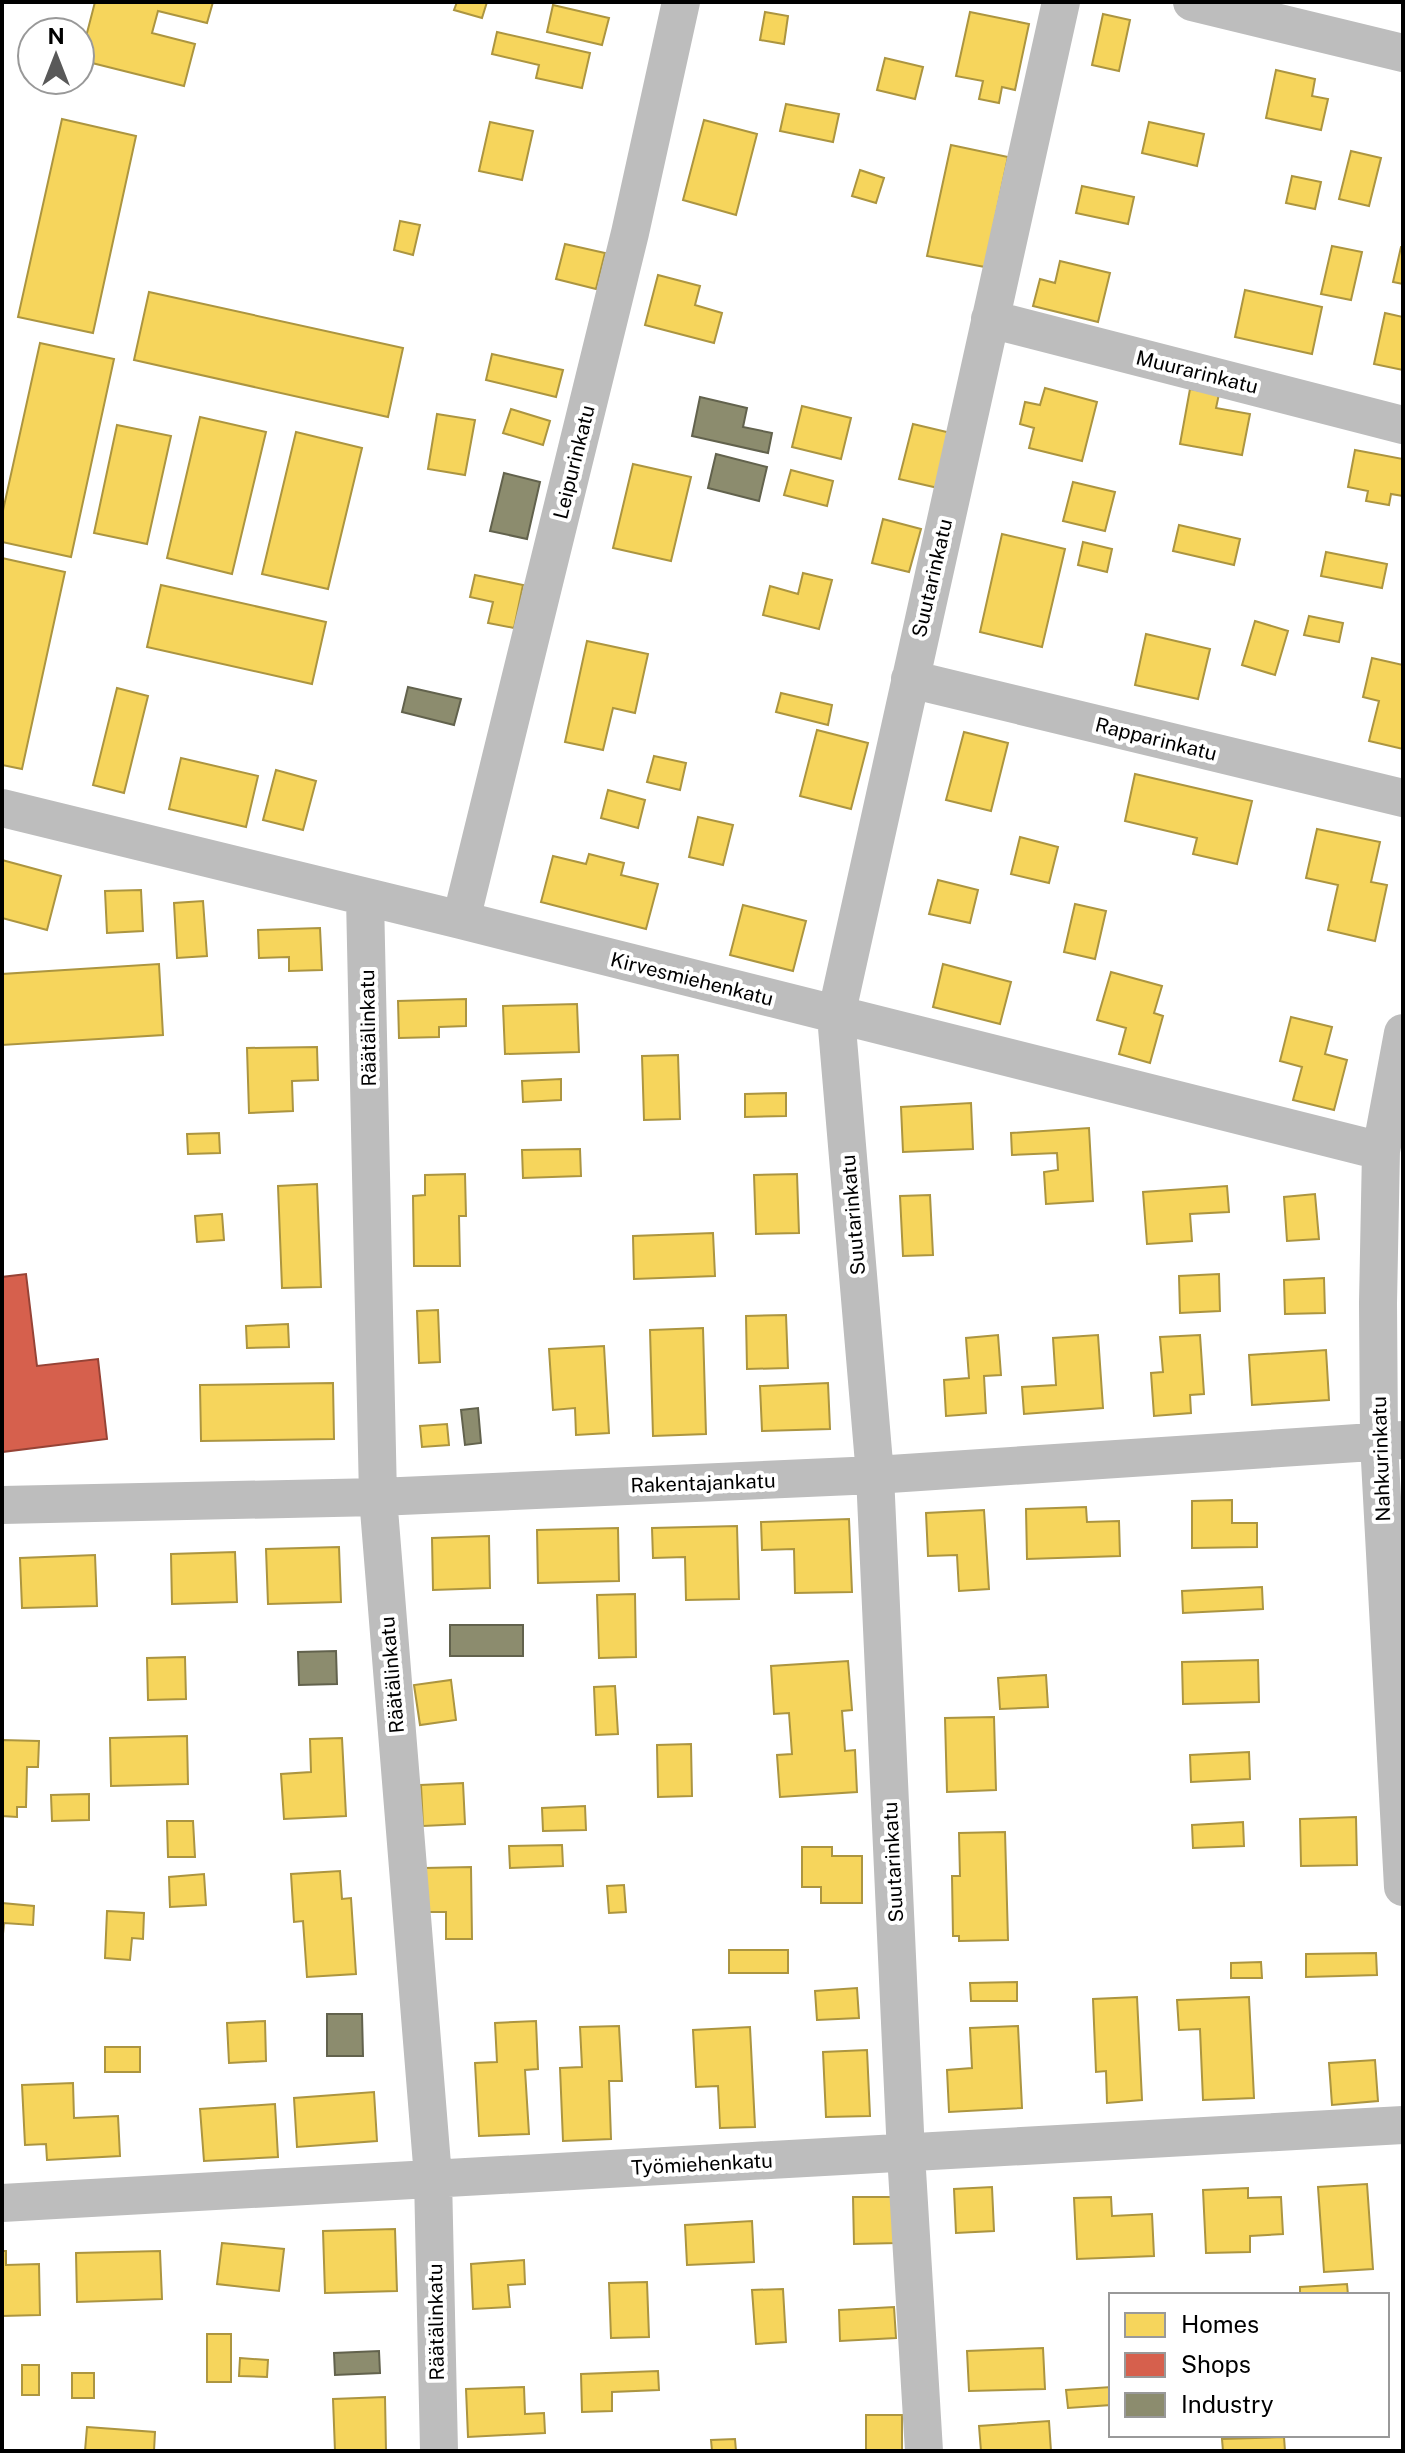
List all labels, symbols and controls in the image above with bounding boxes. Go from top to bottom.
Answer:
north arrow [16,16,96,96]
text: N [47,23,65,49]
street label: Muurarinkatu [1133,345,1261,399]
street label: Leipurinkatu [548,403,600,521]
street label: Suutarinkatu [907,516,957,640]
street label: Rapparinkatu [1093,712,1219,766]
street label: Kirvesmiehenkatu [608,947,776,1011]
street label: Räätälinkatu [355,969,381,1087]
street label: Suutarinkatu [836,1154,870,1276]
street label: Nahkurinkatu [1367,1396,1395,1522]
street label: Rakentajankatu [630,1468,776,1498]
street label: Räätälinkatu [375,1616,409,1734]
street label: Suutarinkatu [878,1801,908,1923]
street label: Työmiehenkatu [631,2148,773,2180]
street label: Räätälinkatu [423,2263,449,2381]
legend [1109,2293,1389,2437]
text: Homes [1181,2310,1259,2338]
text: Shops [1181,2350,1251,2378]
text: Industry [1181,2390,1274,2418]

